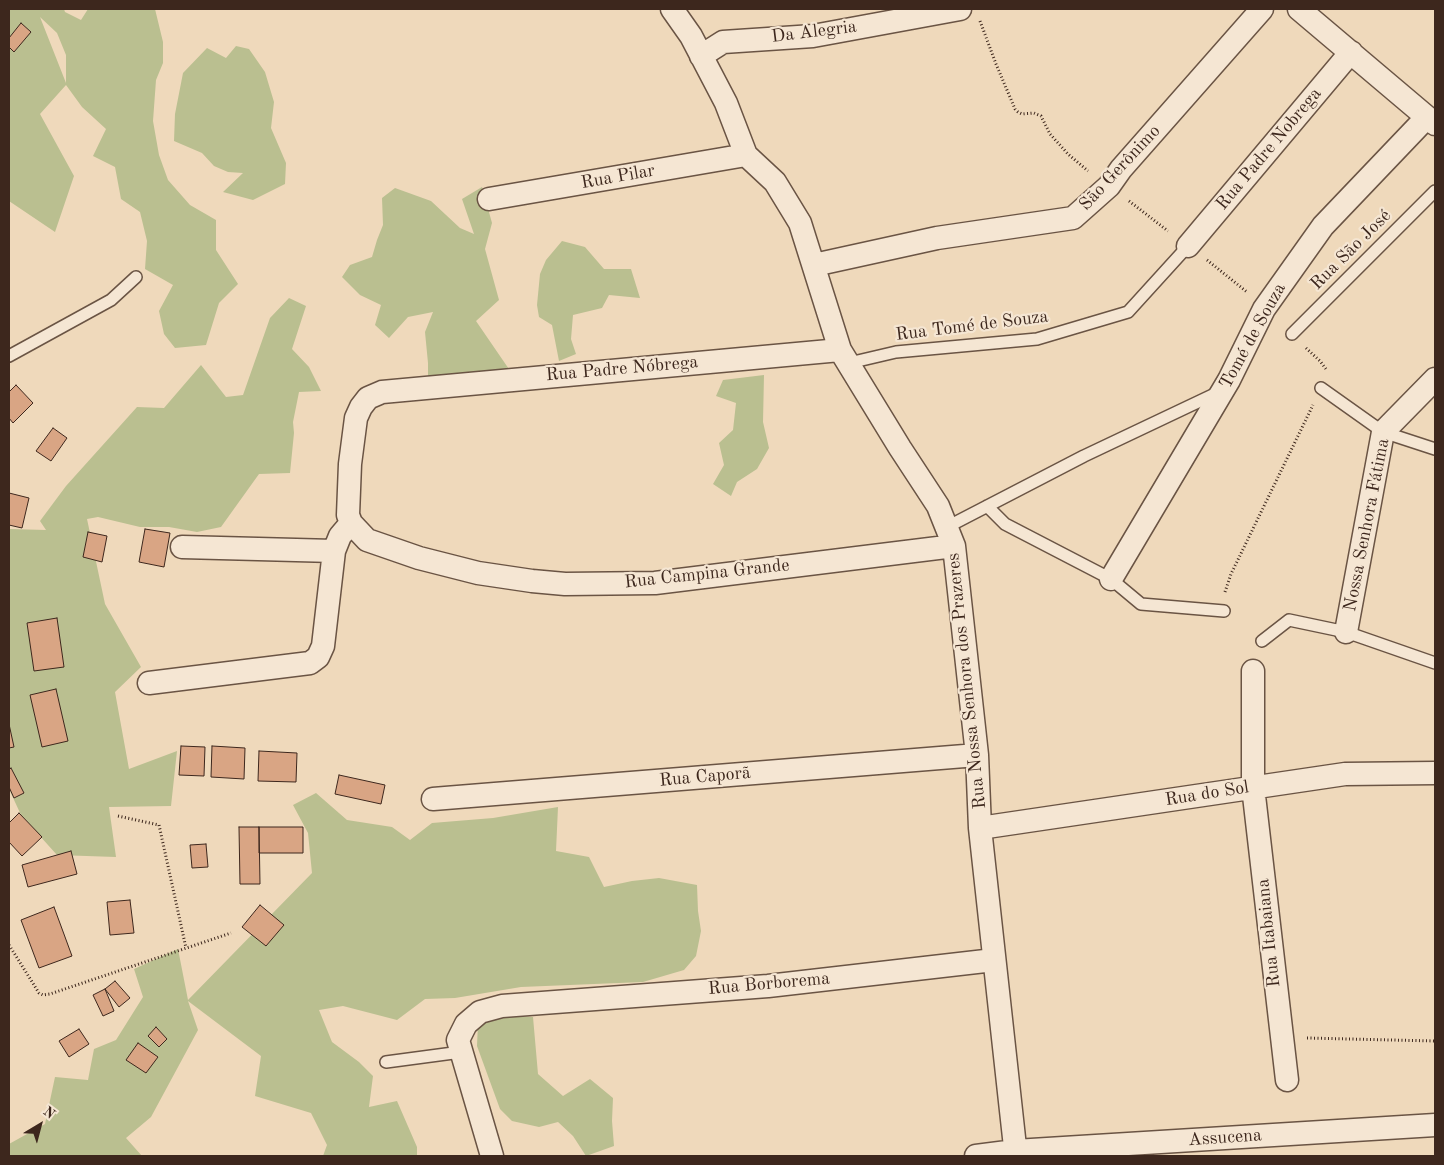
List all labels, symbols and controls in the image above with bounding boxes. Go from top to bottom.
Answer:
street label: Da Alegria [770,16,858,48]
street label: Rua Padre Nobrega [1212,83,1326,215]
street label: São Gerônimo [1075,121,1165,215]
street label: Rua Pilar [579,160,657,194]
street label: Rua São José [1306,205,1396,295]
street label: Tomé de Souza [1215,279,1291,393]
street label: Rua Tomé de Souza [894,306,1050,346]
street label: Rua Padre Nóbrega [545,352,699,386]
street label: Nossa Senhora Fátima [1340,437,1394,613]
street label: Rua Nossa Senhora dos Prazeres [943,552,991,810]
street label: Rua Campina Grande [623,555,791,593]
street label: Rua Caporã [658,762,752,792]
street label: Rua do Sol [1163,777,1251,811]
street label: Rua Itabaiana [1253,878,1285,988]
street label: Rua Borborema [707,968,831,1000]
north arrow [15,1100,65,1150]
text: N [41,1104,58,1122]
street label: Assucena [1187,1125,1263,1151]

